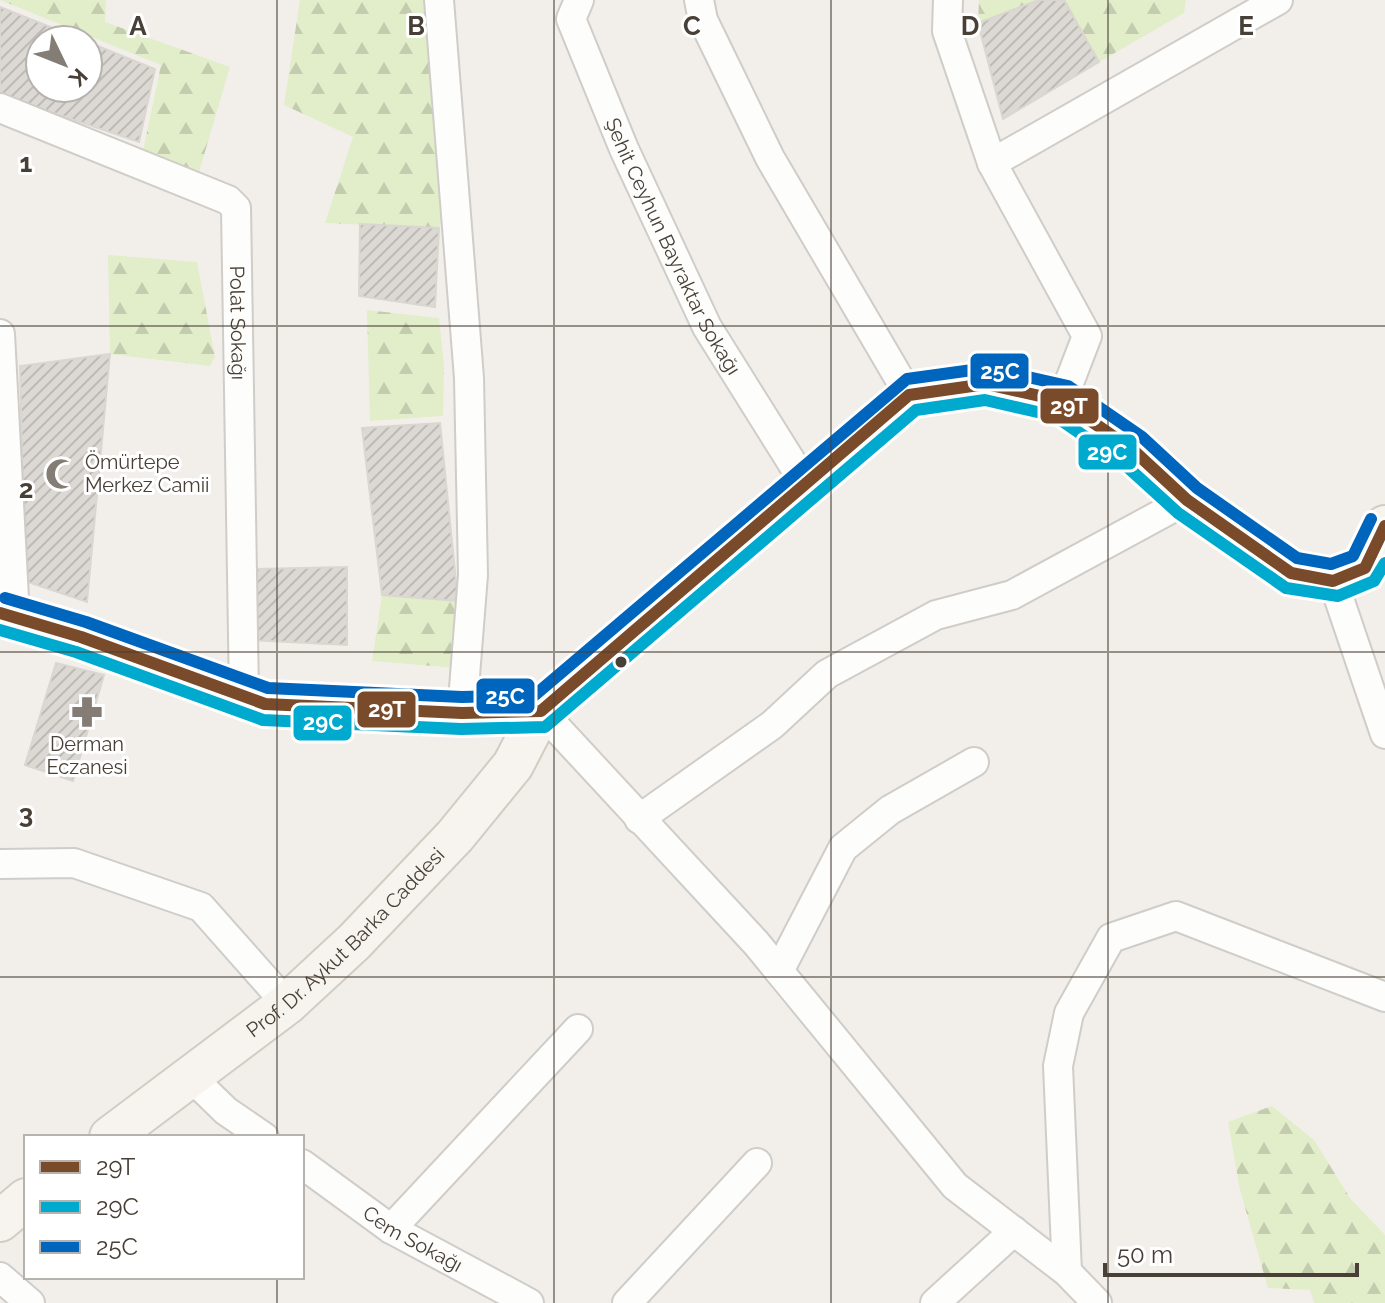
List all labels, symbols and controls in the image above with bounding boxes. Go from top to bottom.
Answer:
text: A [129,11,147,41]
text: B [407,11,425,41]
text: C [683,11,701,41]
text: D [961,11,979,41]
text: E [1238,11,1254,41]
north arrow [24,24,104,104]
text: K [64,63,93,92]
street label: Şehit Ceyhun Bayraktar Sokağı [601,114,746,379]
text: 1 [20,148,33,178]
street label: Polat Sokağı [225,265,251,380]
line badge: 25C [969,352,1030,390]
text: 25C [980,358,1020,384]
line badge: 29T [1039,387,1100,425]
text: 29T [1050,393,1088,419]
line badge: 29C [1077,433,1138,471]
text: 29C [1087,439,1127,465]
place label: Ömürtepe Merkez Camii [85,450,209,497]
mosque icon: Ömürtepe Merkez Camii [44,457,78,491]
text: 2 [19,474,33,504]
unlabelled marker [613,654,629,670]
line badge: 25C [475,677,536,715]
text: 25C [485,683,525,709]
line badge: 29T [356,690,417,729]
pharmacy icon: Derman Eczanesi [70,695,104,729]
text: 29T [368,696,406,722]
line badge: 29C [292,704,353,742]
text: 29C [303,709,343,735]
place label: Derman Eczanesi [46,732,128,779]
text: 3 [19,799,33,829]
street label: Prof. Dr. Aykut Barka Caddesi [242,843,449,1042]
legend [24,1135,304,1279]
text: 29T [96,1152,136,1181]
text: 29C [96,1192,139,1221]
street label: Cem Sokağı [358,1201,467,1277]
scale bar [1105,1227,1357,1277]
text: 25C [96,1232,138,1261]
text: 50 m [1117,1240,1173,1269]

